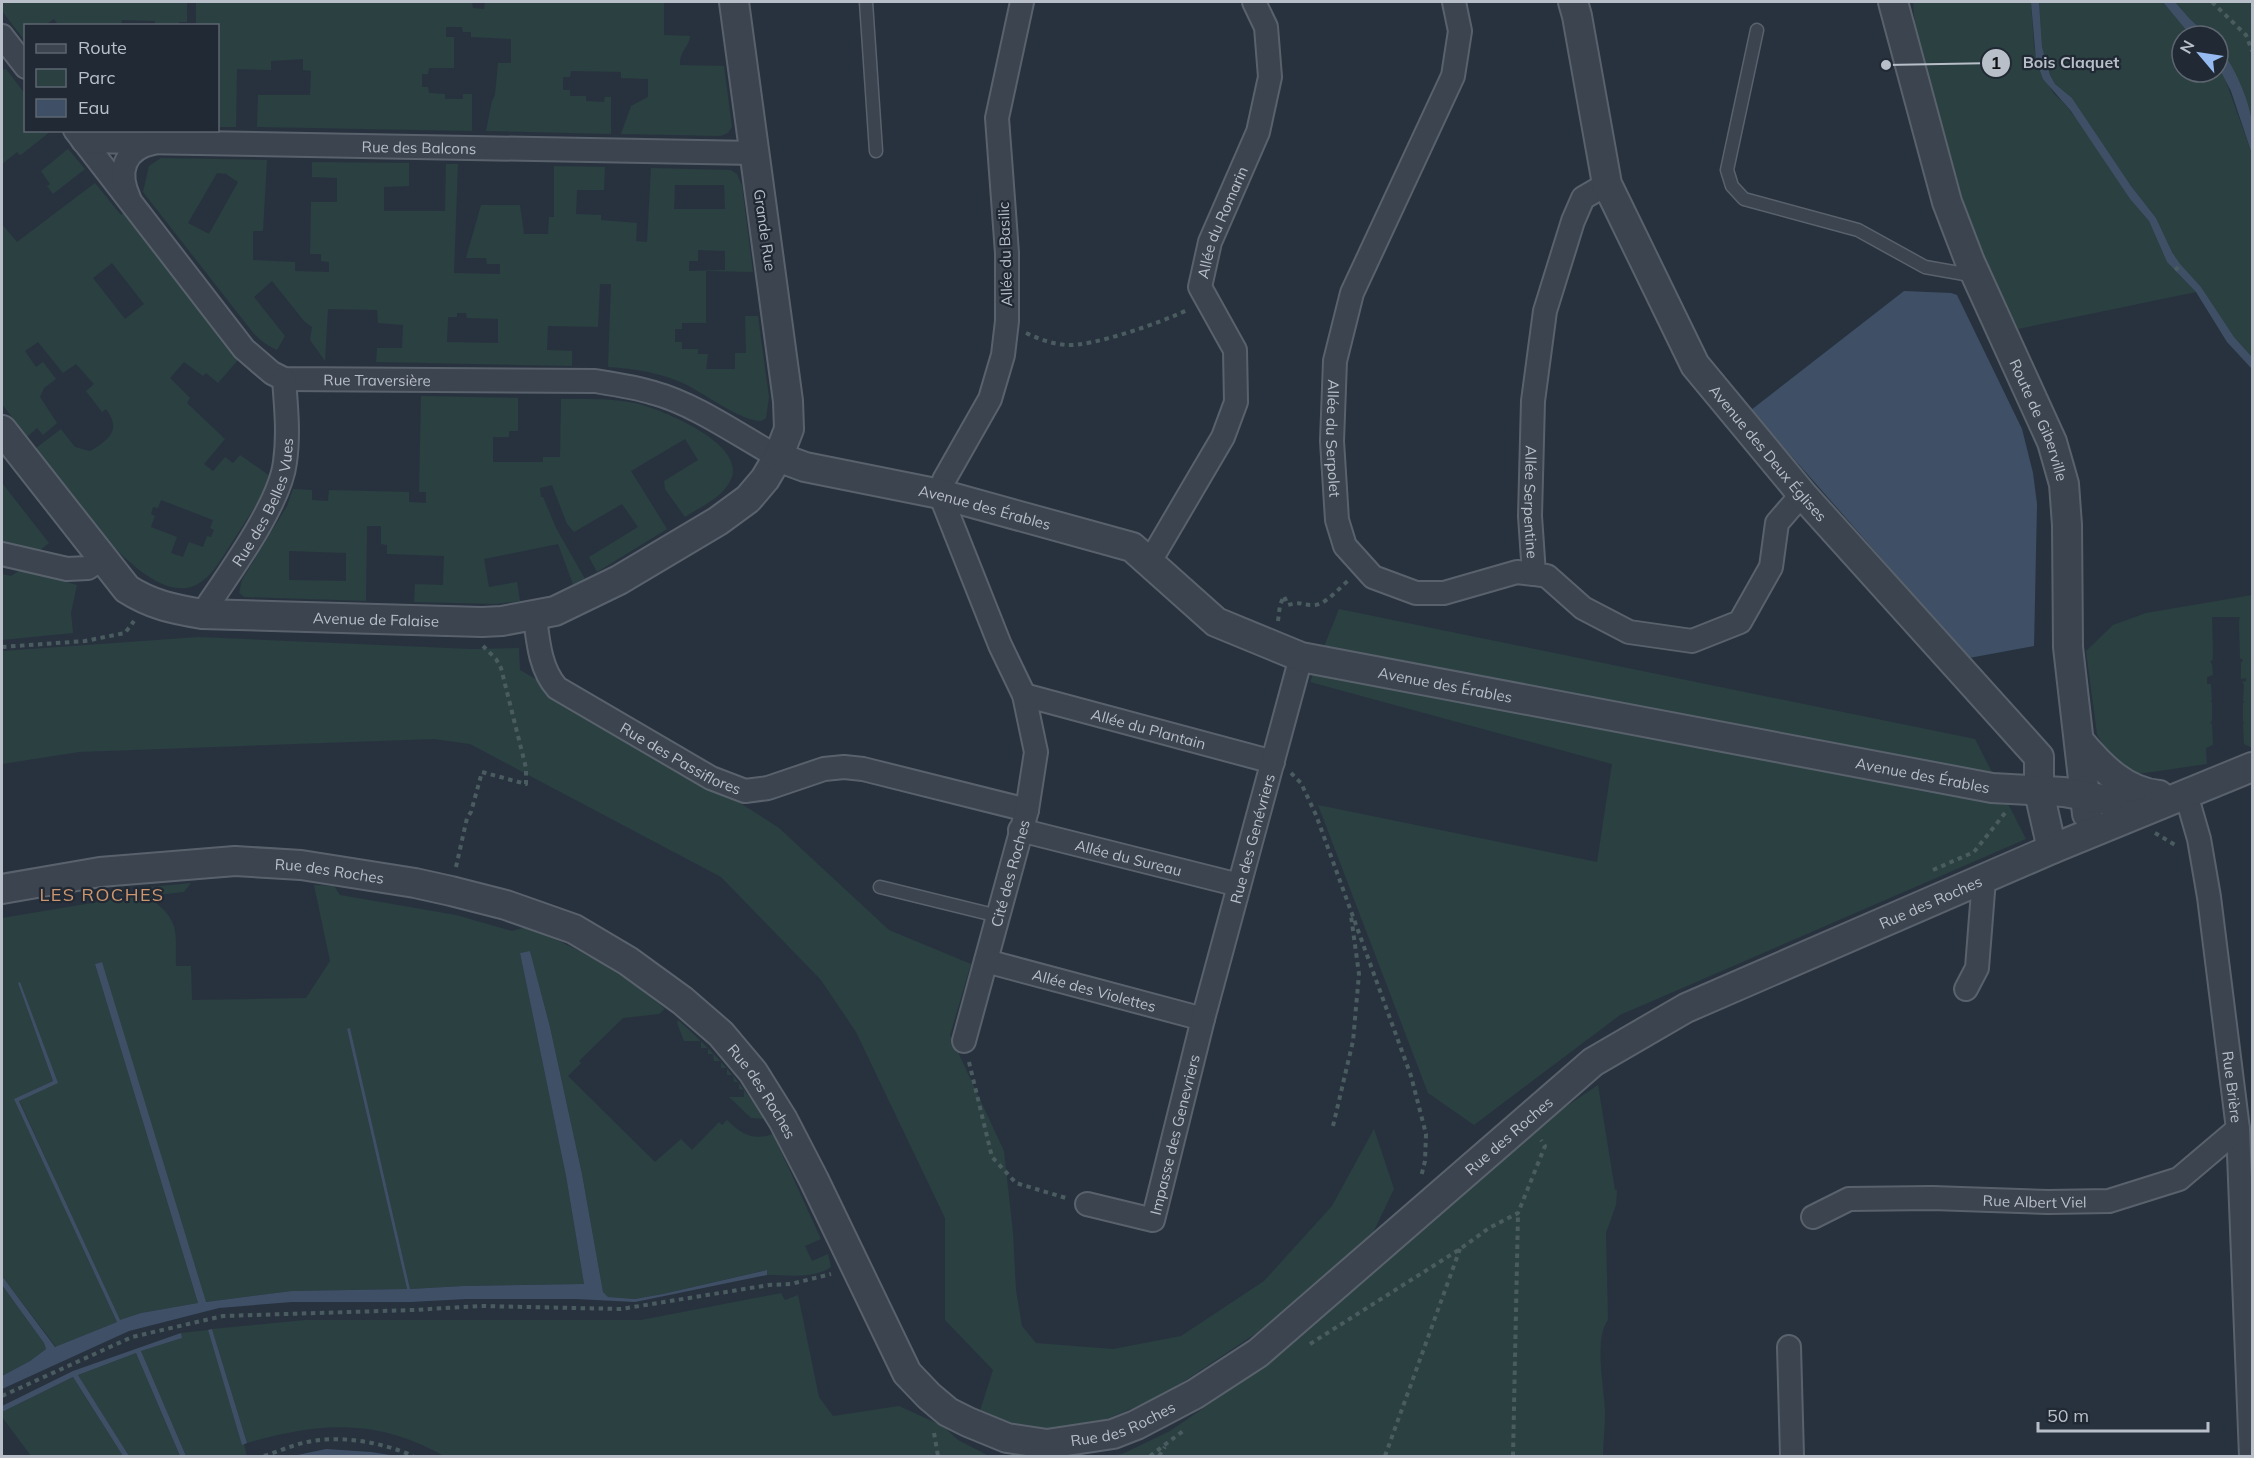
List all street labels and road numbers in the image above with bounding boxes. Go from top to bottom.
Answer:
street label: Rue des Balcons [361,136,476,158]
street label: Allée du Romarin [1193,163,1251,280]
street label: Grande Rue [750,188,780,272]
street label: Allée du Basilic [994,201,1016,307]
street label: Route de Giberville [2006,356,2072,483]
street label: Rue Traversière [323,370,431,389]
street label: Allée du Serpolet [1322,379,1345,498]
street label: Avenue des Deux Églises [1706,381,1831,525]
street label: Rue des Belles Vues [227,438,296,570]
street label: Allée Serpentine [1521,445,1542,559]
street label: Avenue des Érables [917,480,1053,534]
street label: Avenue de Falaise [313,608,439,630]
street label: Avenue des Érables [1377,662,1514,706]
street label: Allée du Plantain [1089,704,1208,753]
street label: Rue des Passiflores [617,718,744,798]
street label: Avenue des Érables [1854,753,1991,797]
street label: Rue des Genévriers [1225,772,1278,906]
street label: Cité des Roches [986,817,1033,929]
street label: Allée du Sureau [1073,835,1184,880]
street label: Rue des Roches [274,854,386,888]
street label: Rue des Roches [1876,871,1985,933]
street label: Allée des Violettes [1030,964,1158,1016]
street label: Rue des Roches [724,1040,800,1142]
street label: Rue Brière [2219,1050,2247,1124]
street label: Impasse des Genevriers [1145,1052,1203,1217]
street label: Rue des Roches [1461,1092,1556,1179]
street label: Rue Albert Viel [1982,1190,2087,1212]
street label: Rue des Roches [1069,1397,1178,1450]

